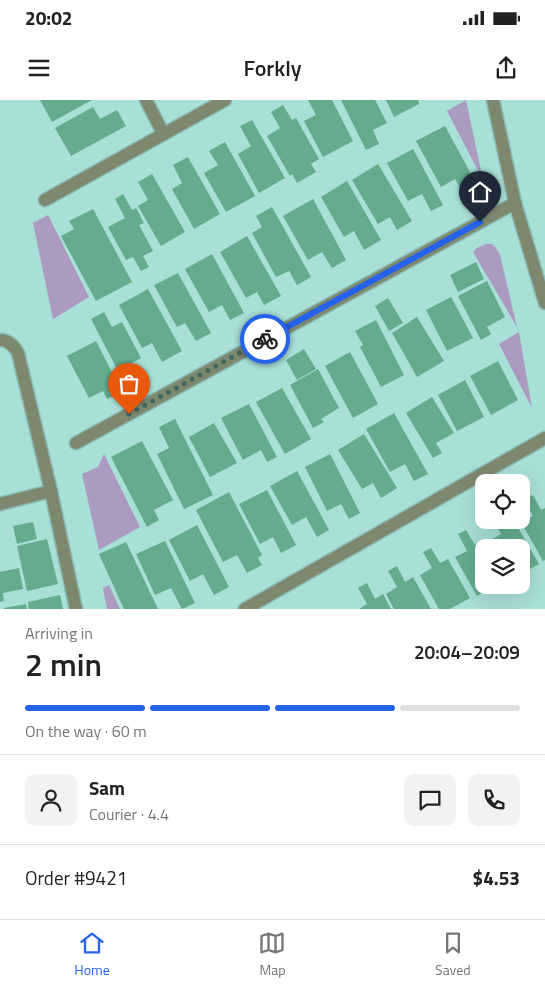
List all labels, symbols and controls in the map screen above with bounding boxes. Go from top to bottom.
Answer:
text: 20:02 [25,3,72,32]
text: Forkly [243,51,302,85]
icon: menu [25,54,53,82]
icon: share [492,54,520,82]
pin [459,171,501,222]
icon: home [466,178,494,206]
courier [240,314,290,364]
icon: bike [251,325,279,353]
pin [108,363,150,414]
icon: bag [115,370,143,398]
map controls [475,474,530,594]
button: locate [475,474,530,529]
button: layers [475,539,530,594]
text: Arriving in [25,621,93,645]
text: 20:04–20:09 [414,637,520,666]
text: 2 min [25,640,102,688]
text: On the way · 60 m [25,719,147,743]
text: Sam [89,773,125,802]
button: person [25,774,77,826]
button: chat [404,774,456,826]
button: phone [468,774,520,826]
text: Courier · 4.4 [89,802,169,826]
text: Order #9421 [25,863,127,892]
text: $4.53 [473,863,520,892]
tab: Home [74,929,110,980]
tab: Map [258,929,286,980]
tab: Saved [435,929,471,980]

